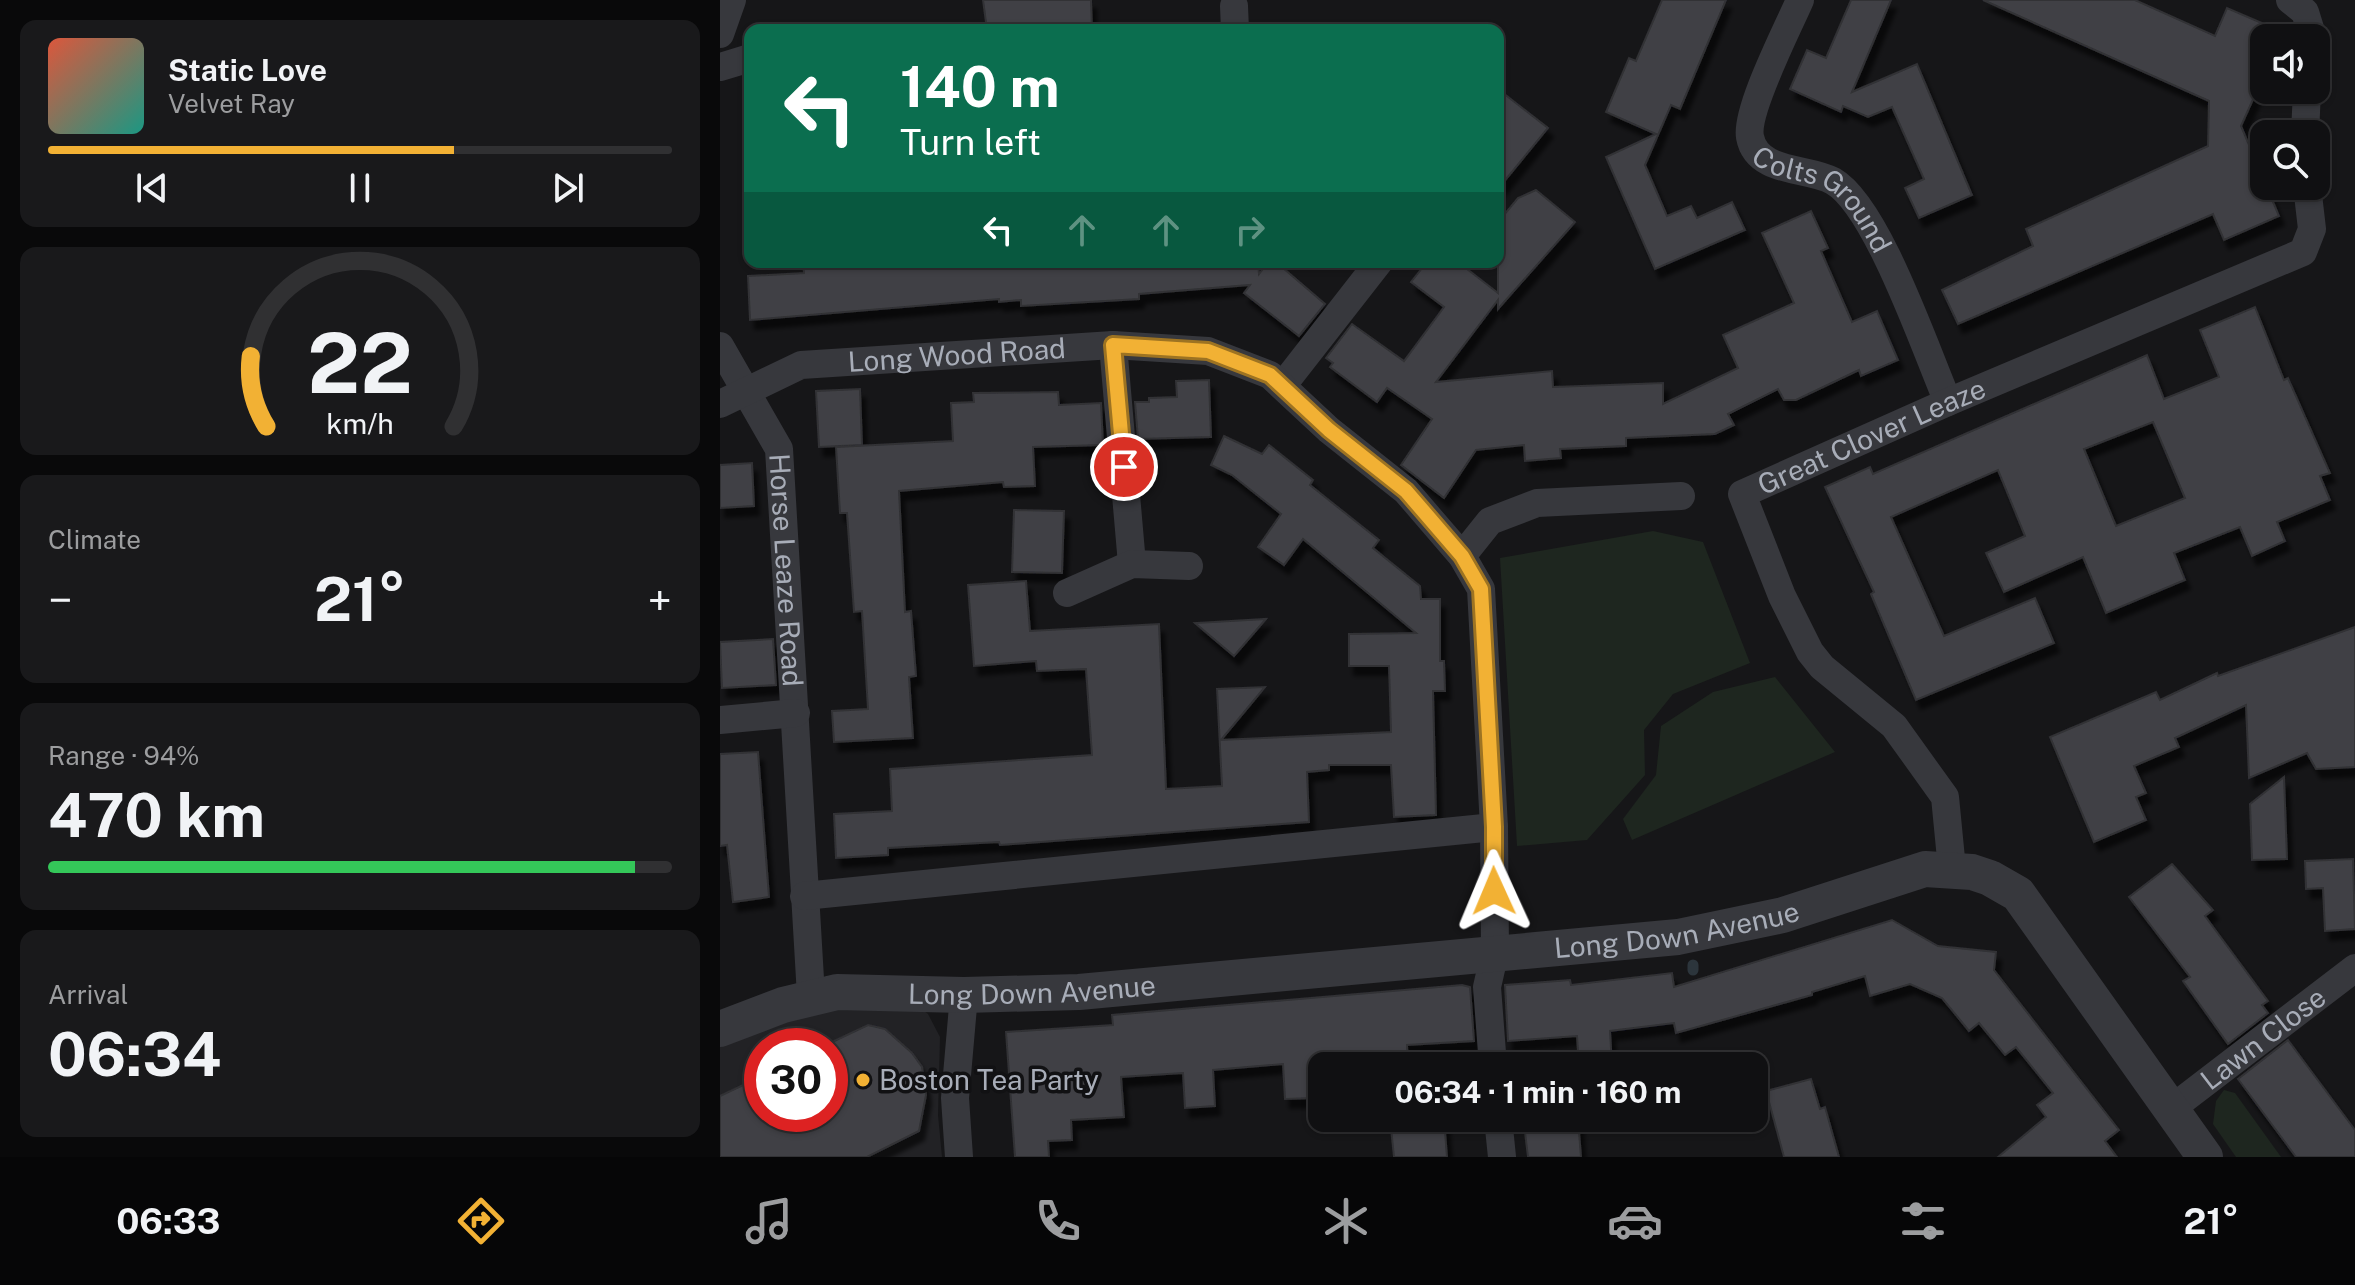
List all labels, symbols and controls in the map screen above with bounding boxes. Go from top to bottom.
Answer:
map controls [2250,24,2330,200]
button: sound [2250,24,2330,104]
text: Static Love [168,52,327,88]
text: 140 m [900,54,1060,120]
icon: left [768,56,872,160]
text: Velvet Ray [168,88,295,119]
button: search [2250,120,2330,200]
text: Turn left [900,121,1041,163]
street label: Colts Ground [1746,139,1899,258]
icon: previous [130,166,174,210]
icon: pause [338,166,382,210]
icon: next [546,166,590,210]
icon: left [976,208,1020,252]
icon: ahead [1060,208,1104,252]
icon: ahead [1144,208,1188,252]
icon: right [1228,208,1272,252]
text: 22 [307,314,413,412]
street label: Long Wood Road [847,331,1067,378]
street label: Great Clover Leaze [1752,371,1990,501]
text: km/h [326,407,394,440]
pin [1090,433,1158,501]
icon: arrive [1102,445,1146,489]
street label: Horse Leaze Road [763,453,810,688]
text: Climate [48,524,141,555]
text: 21° [314,564,406,635]
text: − [48,574,72,626]
text: + [648,574,672,626]
text: Range · 94% [48,740,200,771]
text: 470 km [48,780,265,851]
position arrow [1452,849,1536,933]
street label: Long Down Avenue [1552,894,1803,964]
street label: Long Down Avenue [908,968,1157,1011]
text: Arrival [48,979,128,1010]
street label: Lawn Close [2194,980,2332,1096]
text: 06:34 [48,1019,221,1090]
speed limit sign: 30 [744,1028,848,1132]
place label: Boston Tea Party [879,1063,1099,1096]
marker: Boston Tea Party [854,1071,872,1089]
text: 06:34 · 1 min · 160 m [1395,1074,1681,1110]
icon: directions [453,1193,509,1249]
icon: music [741,1193,797,1249]
icon: phone [1030,1193,1086,1249]
icon: climate [1318,1193,1374,1249]
icon: car [1607,1193,1663,1249]
icon: filters [1895,1193,1951,1249]
text: 06:33 [116,1200,221,1242]
text: 21° [2183,1200,2239,1242]

